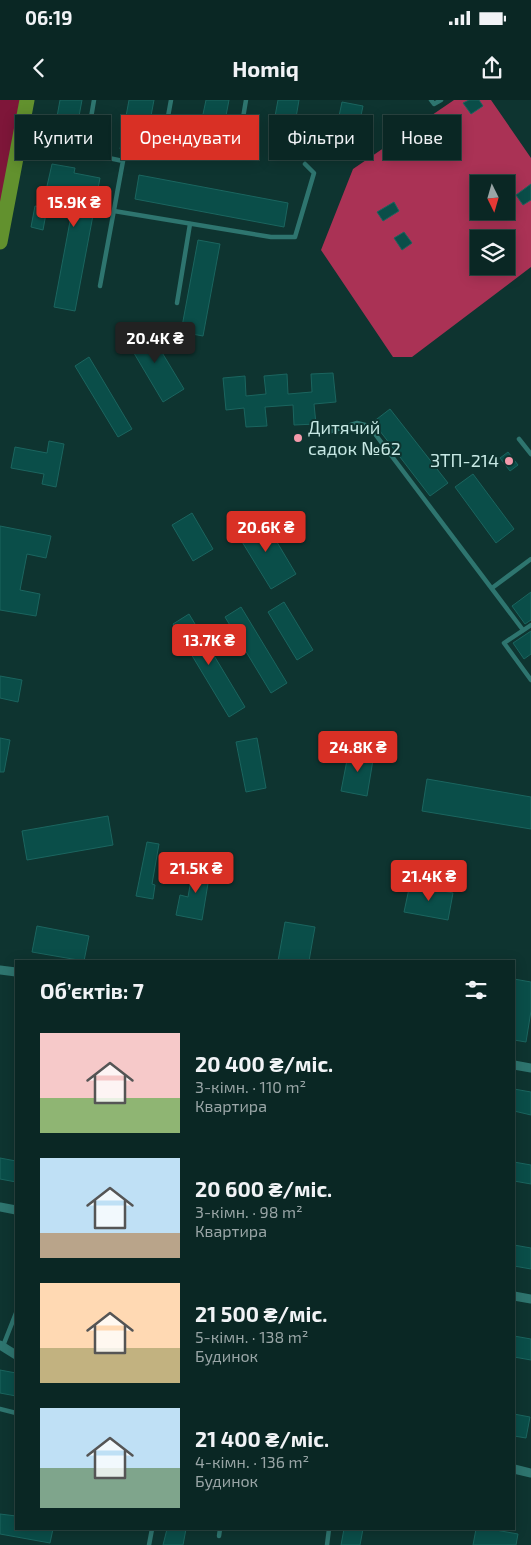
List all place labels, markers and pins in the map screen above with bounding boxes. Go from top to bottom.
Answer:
pin: 15.9K ₴ [28,186,120,228]
pin: 20.4K ₴ [109,322,201,364]
place label: Дитячий садок №62 [308,416,401,459]
marker: Дитячий садок №62 [292,432,304,444]
place label: ЗТП-214 [430,449,499,471]
marker: ЗТП-214 [503,455,515,467]
pin: 20.6K ₴ [220,510,312,553]
pin: 13.7K ₴ [163,624,255,666]
pin: 24.8K ₴ [312,730,404,773]
pin: 21.5K ₴ [150,852,242,894]
pin: 21.4K ₴ [383,860,475,902]

